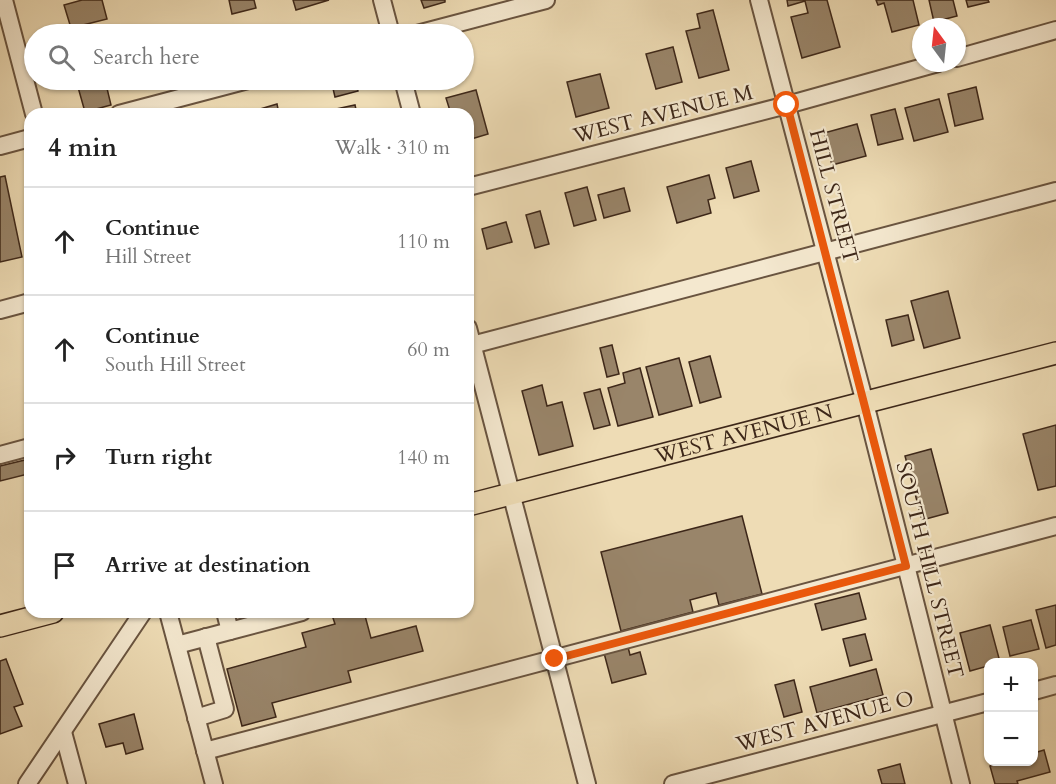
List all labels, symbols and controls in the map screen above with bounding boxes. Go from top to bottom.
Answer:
north arrow [912,18,966,72]
search box [24,24,474,90]
icon: search [45,41,78,74]
text: Search here [93,42,200,72]
street label: WEST AVENUE M [569,78,756,151]
route start [773,91,799,117]
street label: HILL STREET [802,126,865,266]
text: 4 min [48,130,117,165]
text: Walk · 310 m [335,134,450,161]
text: Continue [105,213,200,243]
icon: ahead [48,225,81,258]
text: 110 m [397,228,450,255]
text: Hill Street [105,243,191,270]
text: Continue [105,321,200,351]
icon: ahead [48,333,81,366]
text: 60 m [407,336,450,363]
text: South Hill Street [105,351,245,378]
street label: WEST AVENUE N [651,397,836,471]
icon: right [48,441,81,474]
text: Turn right [105,442,212,472]
text: 140 m [397,444,450,471]
street label: SOUTH HILL STREET [889,459,970,681]
icon: arrive [48,549,81,582]
text: Arrive at destination [105,550,310,580]
route end [541,645,567,671]
map controls [984,658,1038,766]
button: + [984,658,1038,712]
street label: WEST AVENUE O [732,684,917,759]
button: − [984,712,1038,766]

